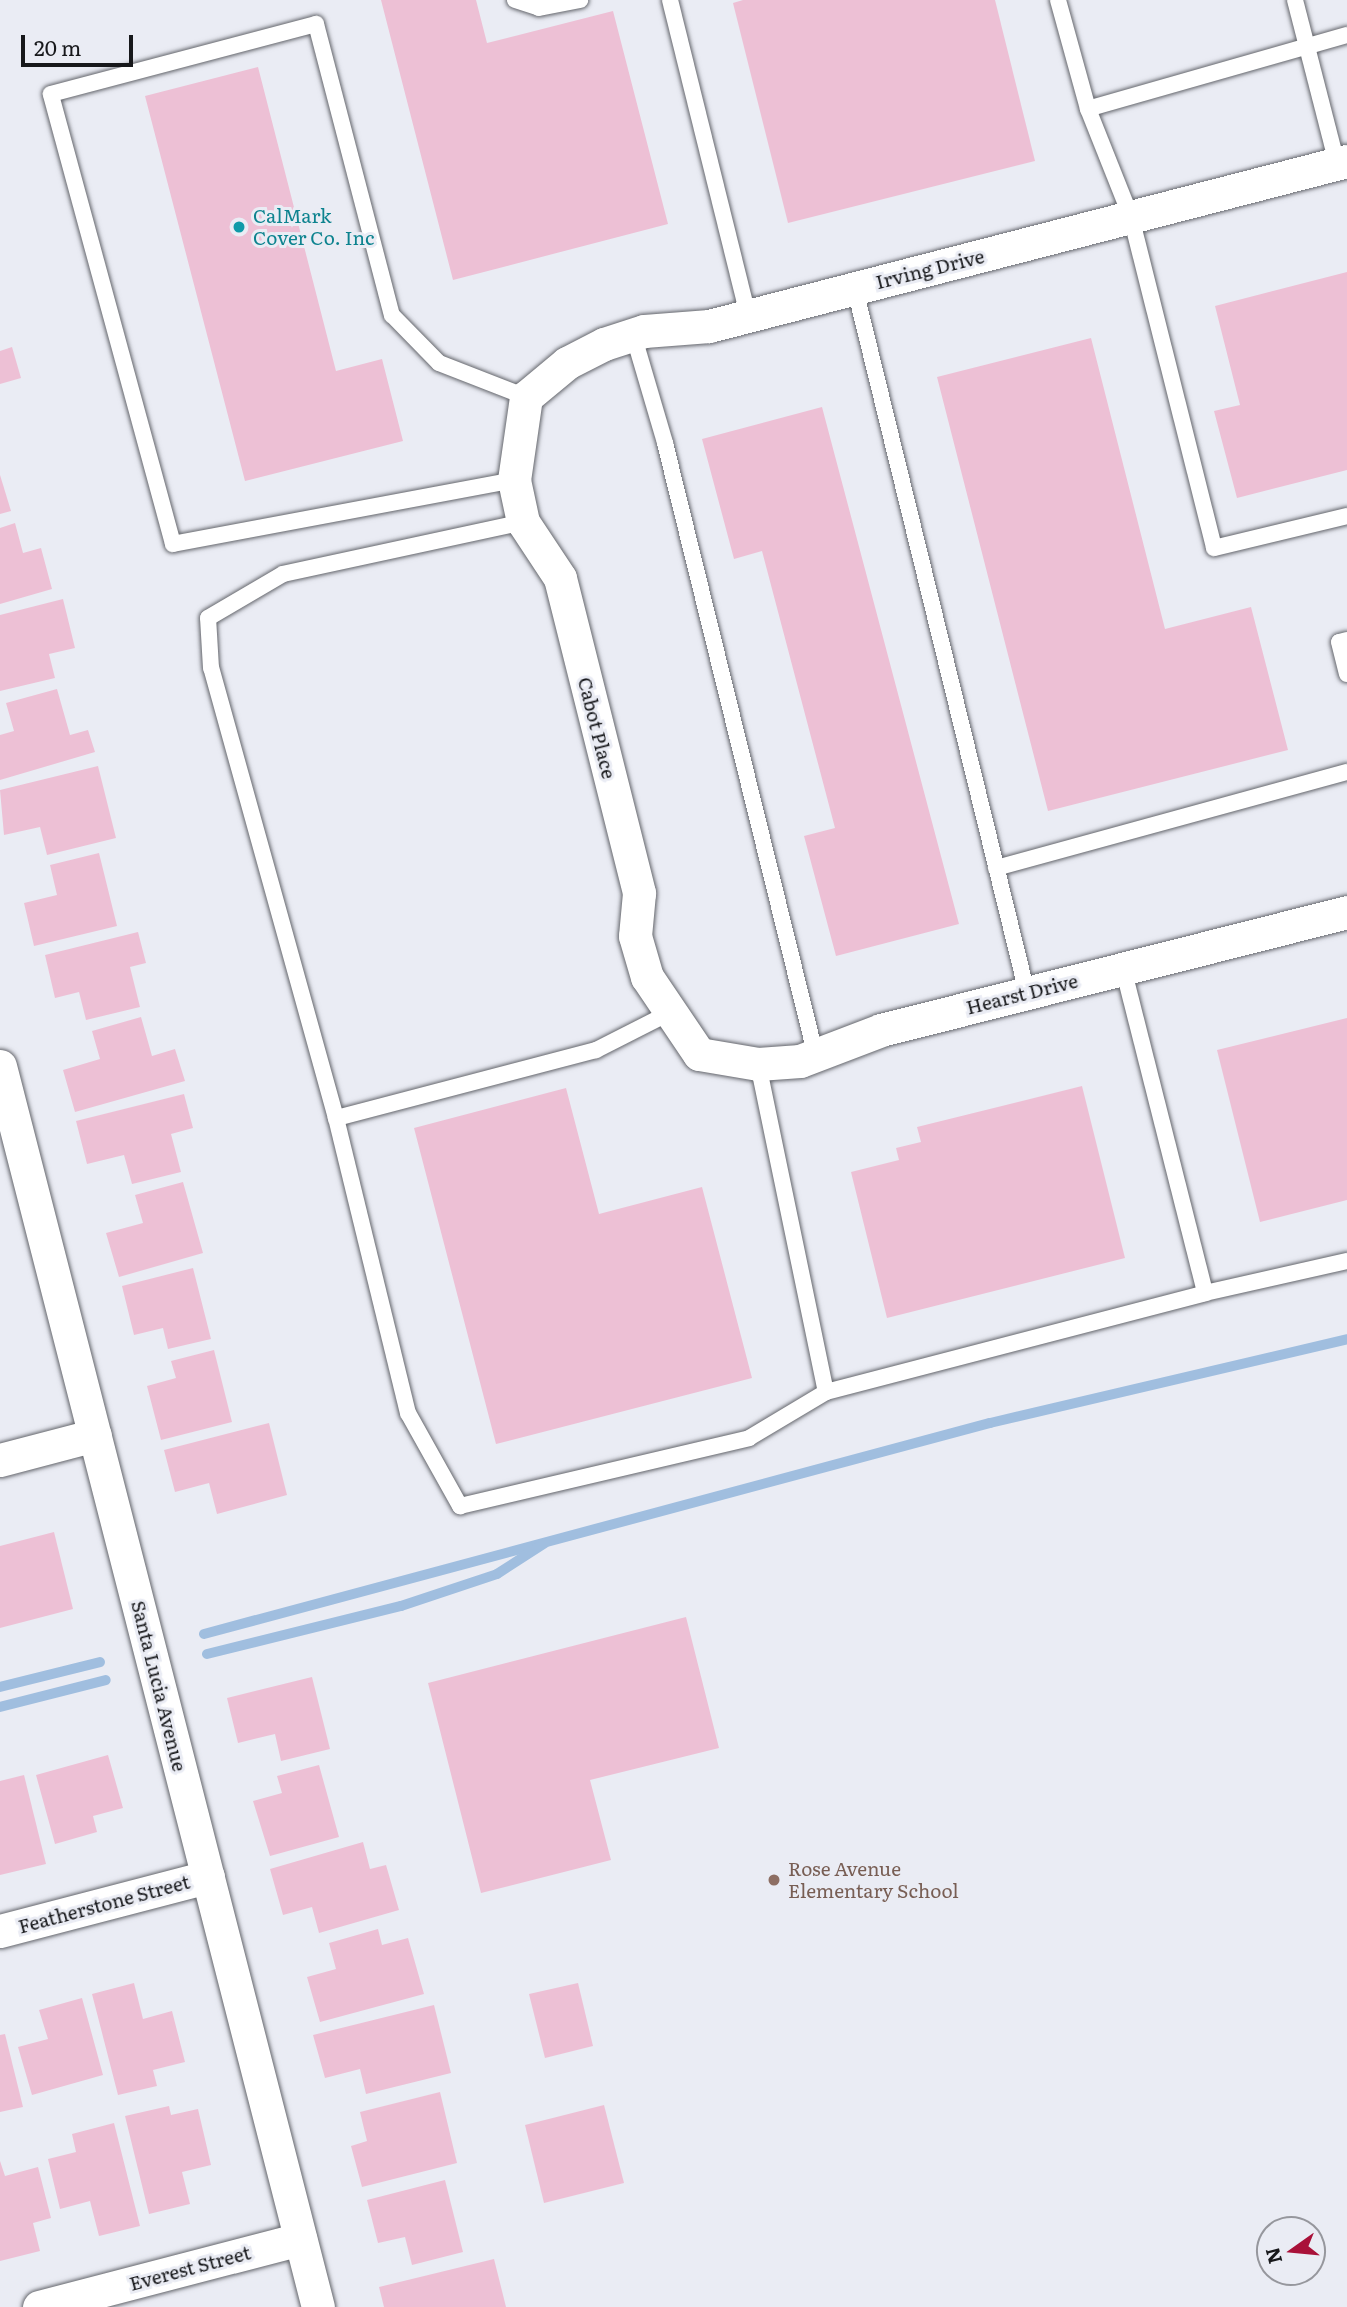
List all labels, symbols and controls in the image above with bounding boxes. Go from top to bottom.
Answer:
scale bar [24,21,136,65]
text: 20 m [34,31,81,62]
place label: CalMark Cover Co. Inc [253,205,374,249]
marker: CalMark Cover Co. Inc [231,219,247,235]
street label: Irving Drive [873,244,987,294]
street label: Cabot Place [573,675,621,781]
street label: Hearst Drive [964,969,1080,1019]
street label: Santa Lucia Avenue [127,1598,191,1774]
place label: Rose Avenue Elementary School [788,1858,959,1902]
street label: Featherstone Street [16,1870,192,1938]
marker: Rose Avenue Elementary School [766,1872,782,1888]
north arrow [1256,2216,1326,2286]
street label: Everest Street [127,2241,253,2295]
text: N [1257,2245,1288,2267]

